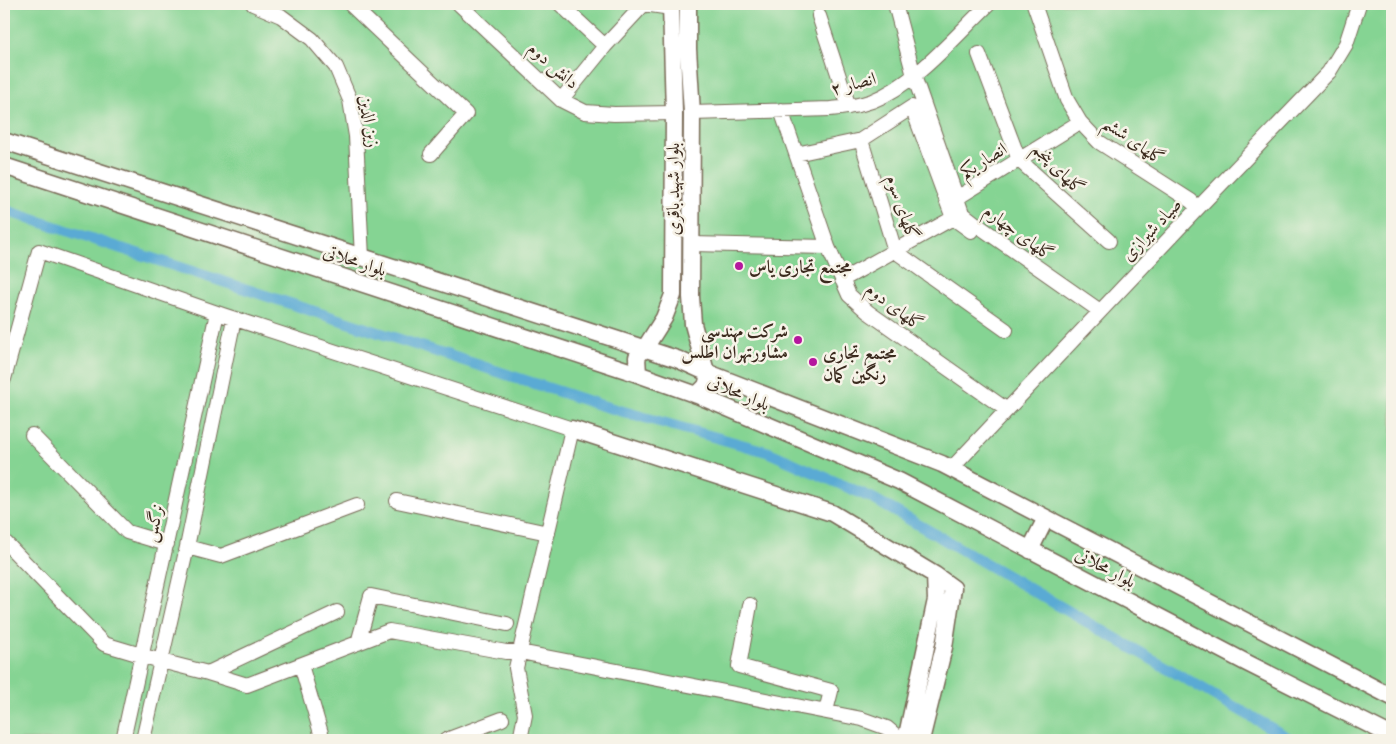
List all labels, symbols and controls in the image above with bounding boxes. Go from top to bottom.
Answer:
street label: دانش دوم [520,35,586,97]
street label: انصار ۲ [827,64,879,102]
street label: زین الدین [352,93,388,149]
street label: گلهای ششم [1095,109,1170,175]
street label: انصار یکم [954,135,1014,188]
street label: گلهای پنجم [1024,136,1091,203]
street label: بلوار شهید باقری [659,143,686,235]
street label: گلهای سوم [876,171,927,244]
street label: صیاد شیرازی [1114,191,1188,267]
street label: گلهای چهارم [976,197,1060,269]
street label: بلوار محلاتی [320,237,390,283]
place label: مجتمع تجاری یاس [749,253,853,284]
marker: مجتمع تجاری یاس [733,260,745,272]
street label: گلهای دوم [859,275,930,339]
place label: شرکت مهندسی مشاورتهران اطلس [681,317,788,365]
marker: شرکت مهندسی مشاورتهران اطلس [792,334,804,346]
place label: مجتمع تجاری رنگین کمان [823,339,897,387]
marker: مجتمع تجاری رنگین کمان [807,356,819,368]
street label: بلوار محلاتی [704,367,774,417]
street label: نرگس [136,501,170,545]
street label: بلوار محلاتی [1071,540,1141,594]

